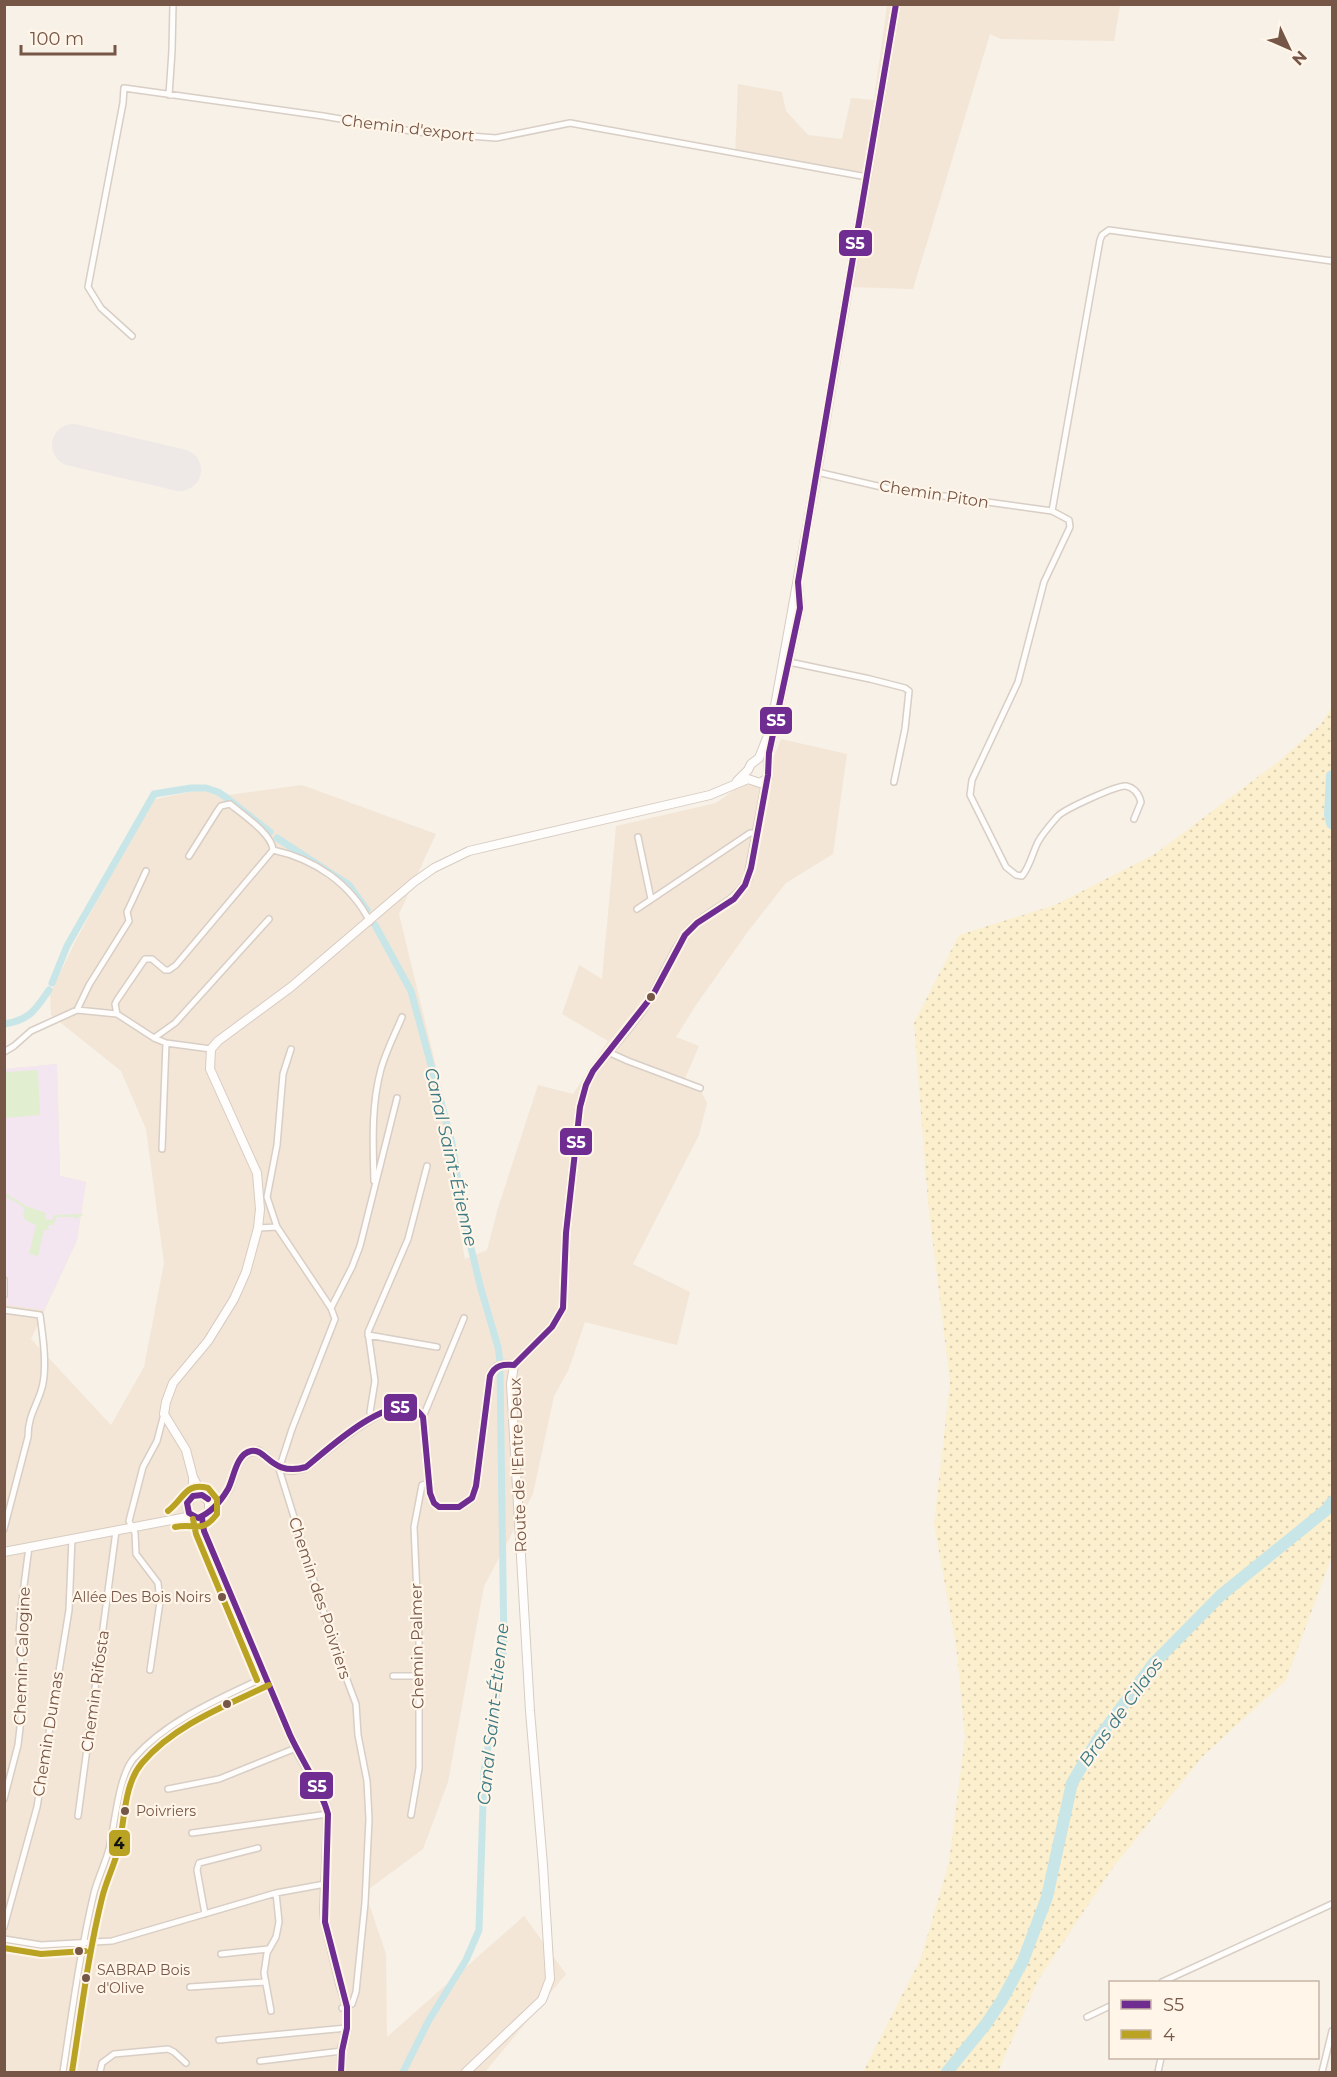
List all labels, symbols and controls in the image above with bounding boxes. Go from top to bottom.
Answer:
scale bar [21,18,116,56]
north arrow [1259,18,1319,78]
text: 100 m [30,28,84,50]
text: N [1288,47,1311,69]
street label: Chemin d'export [340,110,476,146]
line badge: S5 [838,229,873,257]
text: S5 [845,234,865,253]
street label: Chemin Piton [878,476,990,512]
line badge: S5 [759,706,793,735]
text: S5 [766,711,786,730]
unlabelled marker [645,991,657,1003]
water label: Canal Saint-Étienne [420,1065,482,1249]
line badge: S5 [559,1127,593,1156]
text: S5 [566,1133,586,1152]
street label: Route de l'Entre Deux [505,1377,531,1553]
line badge: S5 [383,1393,418,1422]
text: S5 [390,1398,410,1417]
street label: Chemin des Poivriers [285,1515,355,1682]
street label: Chemin Palmer [406,1583,428,1709]
street label: Chemin Calogine [10,1586,34,1726]
place label: Allée Des Bois Noirs [72,1588,211,1606]
marker: Allée Des Bois Noirs [216,1591,228,1603]
water label: Canal Saint-Étienne [472,1622,514,1806]
street label: Chemin Rifosta [77,1629,113,1753]
water label: Bras de Cilaos [1074,1653,1168,1771]
street label: Chemin Dumas [29,1670,67,1798]
unlabelled marker [221,1698,233,1710]
line badge: S5 [299,1771,334,1800]
text: S5 [307,1777,327,1796]
place label: Poivriers [136,1802,196,1820]
marker: Poivriers [119,1805,131,1817]
line badge: 4 [108,1829,131,1857]
text: 4 [113,1834,125,1853]
unlabelled marker [73,1945,85,1957]
place label: SABRAP Bois d'Olive [97,1961,190,1997]
marker: SABRAP Bois d'Olive [80,1972,92,1984]
legend [1109,1981,1319,2059]
text: S5 [1163,1994,1184,2016]
text: 4 [1163,2024,1175,2046]

